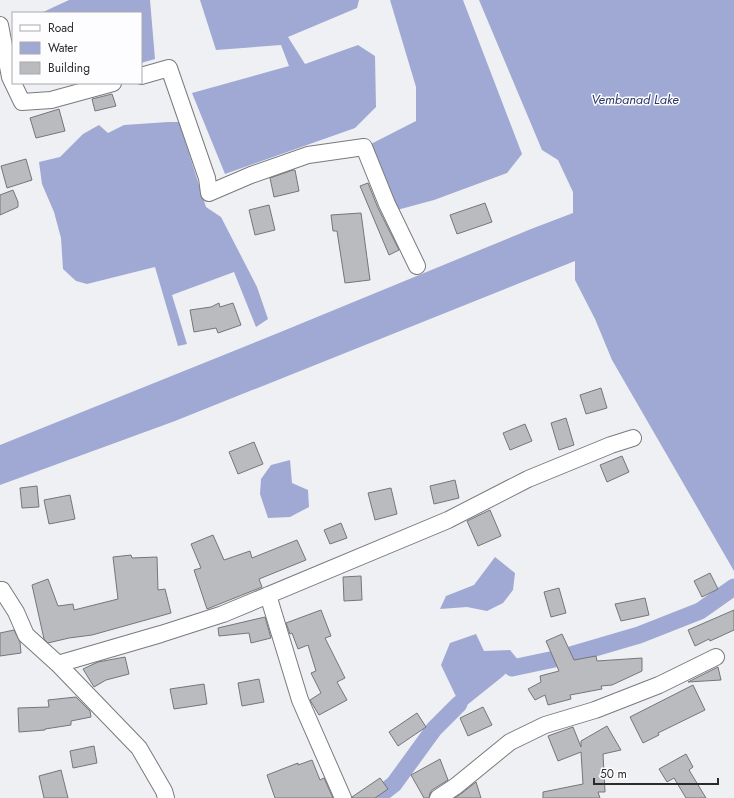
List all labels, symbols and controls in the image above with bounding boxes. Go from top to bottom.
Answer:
legend [12,12,142,84]
text: Road [48,19,74,37]
text: Water [48,39,79,57]
text: Building [48,59,90,77]
water label: Vembanad Lake [591,90,679,109]
scale bar [594,760,718,786]
text: 50 m [600,765,627,783]

